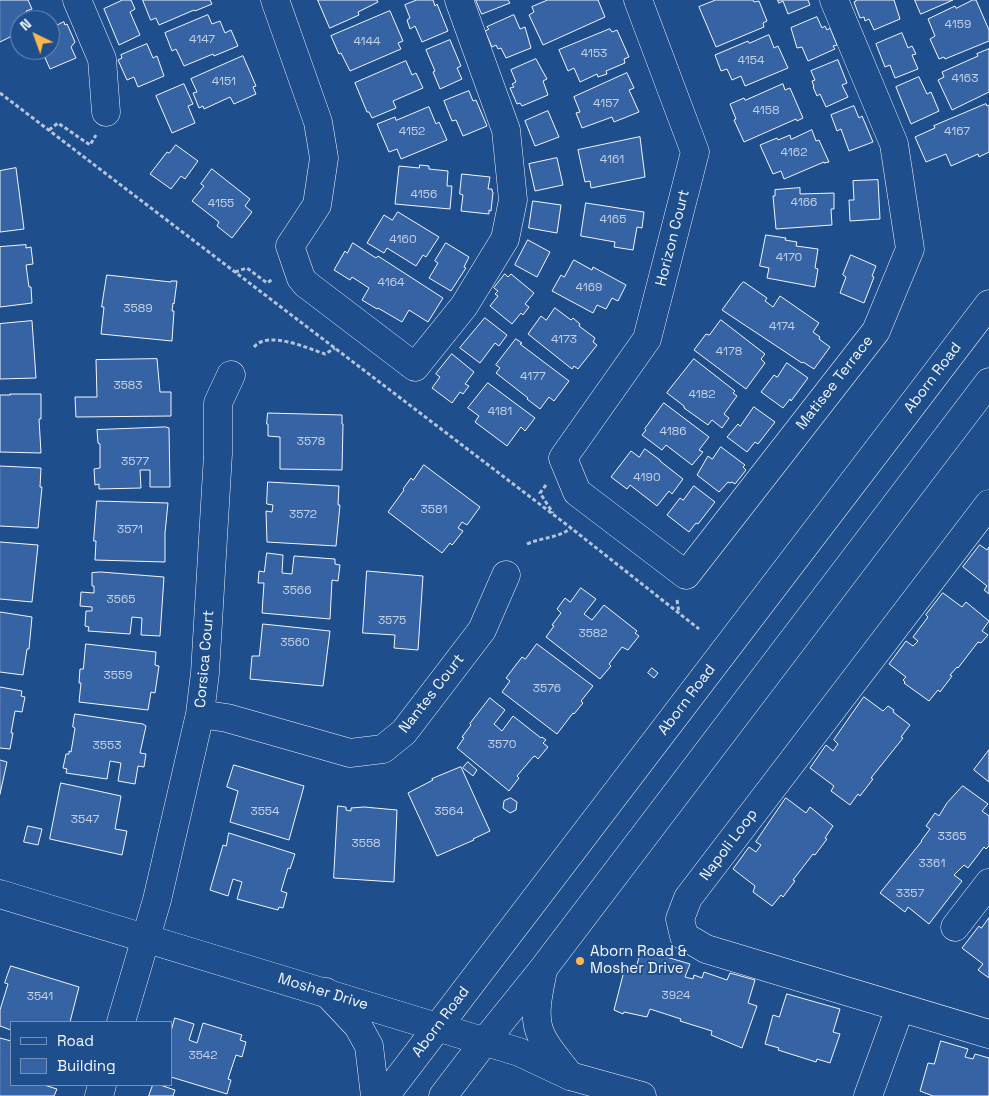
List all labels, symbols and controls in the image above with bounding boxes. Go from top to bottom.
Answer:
north arrow [10,10,60,60]
text: N [16,15,35,34]
house number: 4159 [945,18,971,32]
house number: 4147 [189,33,215,47]
house number: 4144 [353,35,381,49]
house number: 4153 [581,47,607,61]
house number: 4154 [738,54,764,68]
house number: 4163 [952,72,978,86]
house number: 4151 [212,75,236,89]
house number: 4157 [593,97,619,111]
house number: 4158 [753,104,779,118]
house number: 4152 [399,125,425,139]
house number: 4167 [944,125,970,139]
house number: 4162 [781,146,807,160]
house number: 4161 [600,153,624,167]
house number: 4156 [411,188,437,202]
street label: Horizon Court [652,188,694,288]
house number: 4166 [791,196,817,210]
house number: 4155 [208,197,234,211]
house number: 4165 [600,213,626,227]
house number: 4160 [389,233,417,247]
house number: 4170 [776,251,802,265]
house number: 4164 [377,276,405,290]
house number: 4169 [576,281,602,295]
house number: 3589 [123,302,153,316]
house number: 4174 [769,320,795,334]
street label: Matisee Terrace [793,332,877,434]
house number: 4173 [551,333,577,347]
street label: Aborn Road [901,339,965,417]
house number: 4178 [716,345,742,359]
house number: 4177 [520,370,546,384]
house number: 3583 [113,379,143,393]
house number: 4182 [689,388,715,402]
house number: 4181 [488,405,512,419]
house number: 4186 [659,425,687,439]
house number: 3578 [297,435,325,449]
house number: 3577 [121,455,149,469]
house number: 4190 [633,471,661,485]
house number: 3581 [421,503,447,517]
house number: 3572 [289,508,317,522]
house number: 3571 [117,523,143,537]
house number: 3566 [282,584,312,598]
house number: 3565 [107,593,135,607]
street label: Corsica Court [192,609,218,709]
house number: 3575 [378,614,406,628]
house number: 3582 [578,627,608,641]
house number: 3560 [280,636,310,650]
street label: Nantes Court [396,651,468,737]
street label: Aborn Road [655,661,719,739]
house number: 3559 [104,669,132,683]
house number: 3576 [533,682,561,696]
house number: 3570 [488,738,516,752]
house number: 3553 [93,739,121,753]
house number: 3554 [250,805,280,819]
house number: 3564 [434,805,464,819]
street label: Napoli Loop [696,806,762,884]
house number: 3547 [71,813,99,827]
house number: 3365 [937,830,967,844]
house number: 3558 [351,837,381,851]
house number: 3361 [919,857,945,871]
house number: 3357 [896,887,924,901]
place label: Aborn Road & Mosher Drive [590,943,687,978]
marker: Aborn Road & Mosher Drive [574,955,586,967]
street label: Mosher Drive [276,970,370,1014]
street label: Aborn Road [409,983,473,1061]
house number: 3924 [662,989,690,1003]
house number: 3541 [27,990,53,1004]
legend [10,1021,172,1086]
text: Road [57,1031,94,1050]
house number: 3542 [188,1049,218,1063]
text: Building [57,1056,116,1075]

